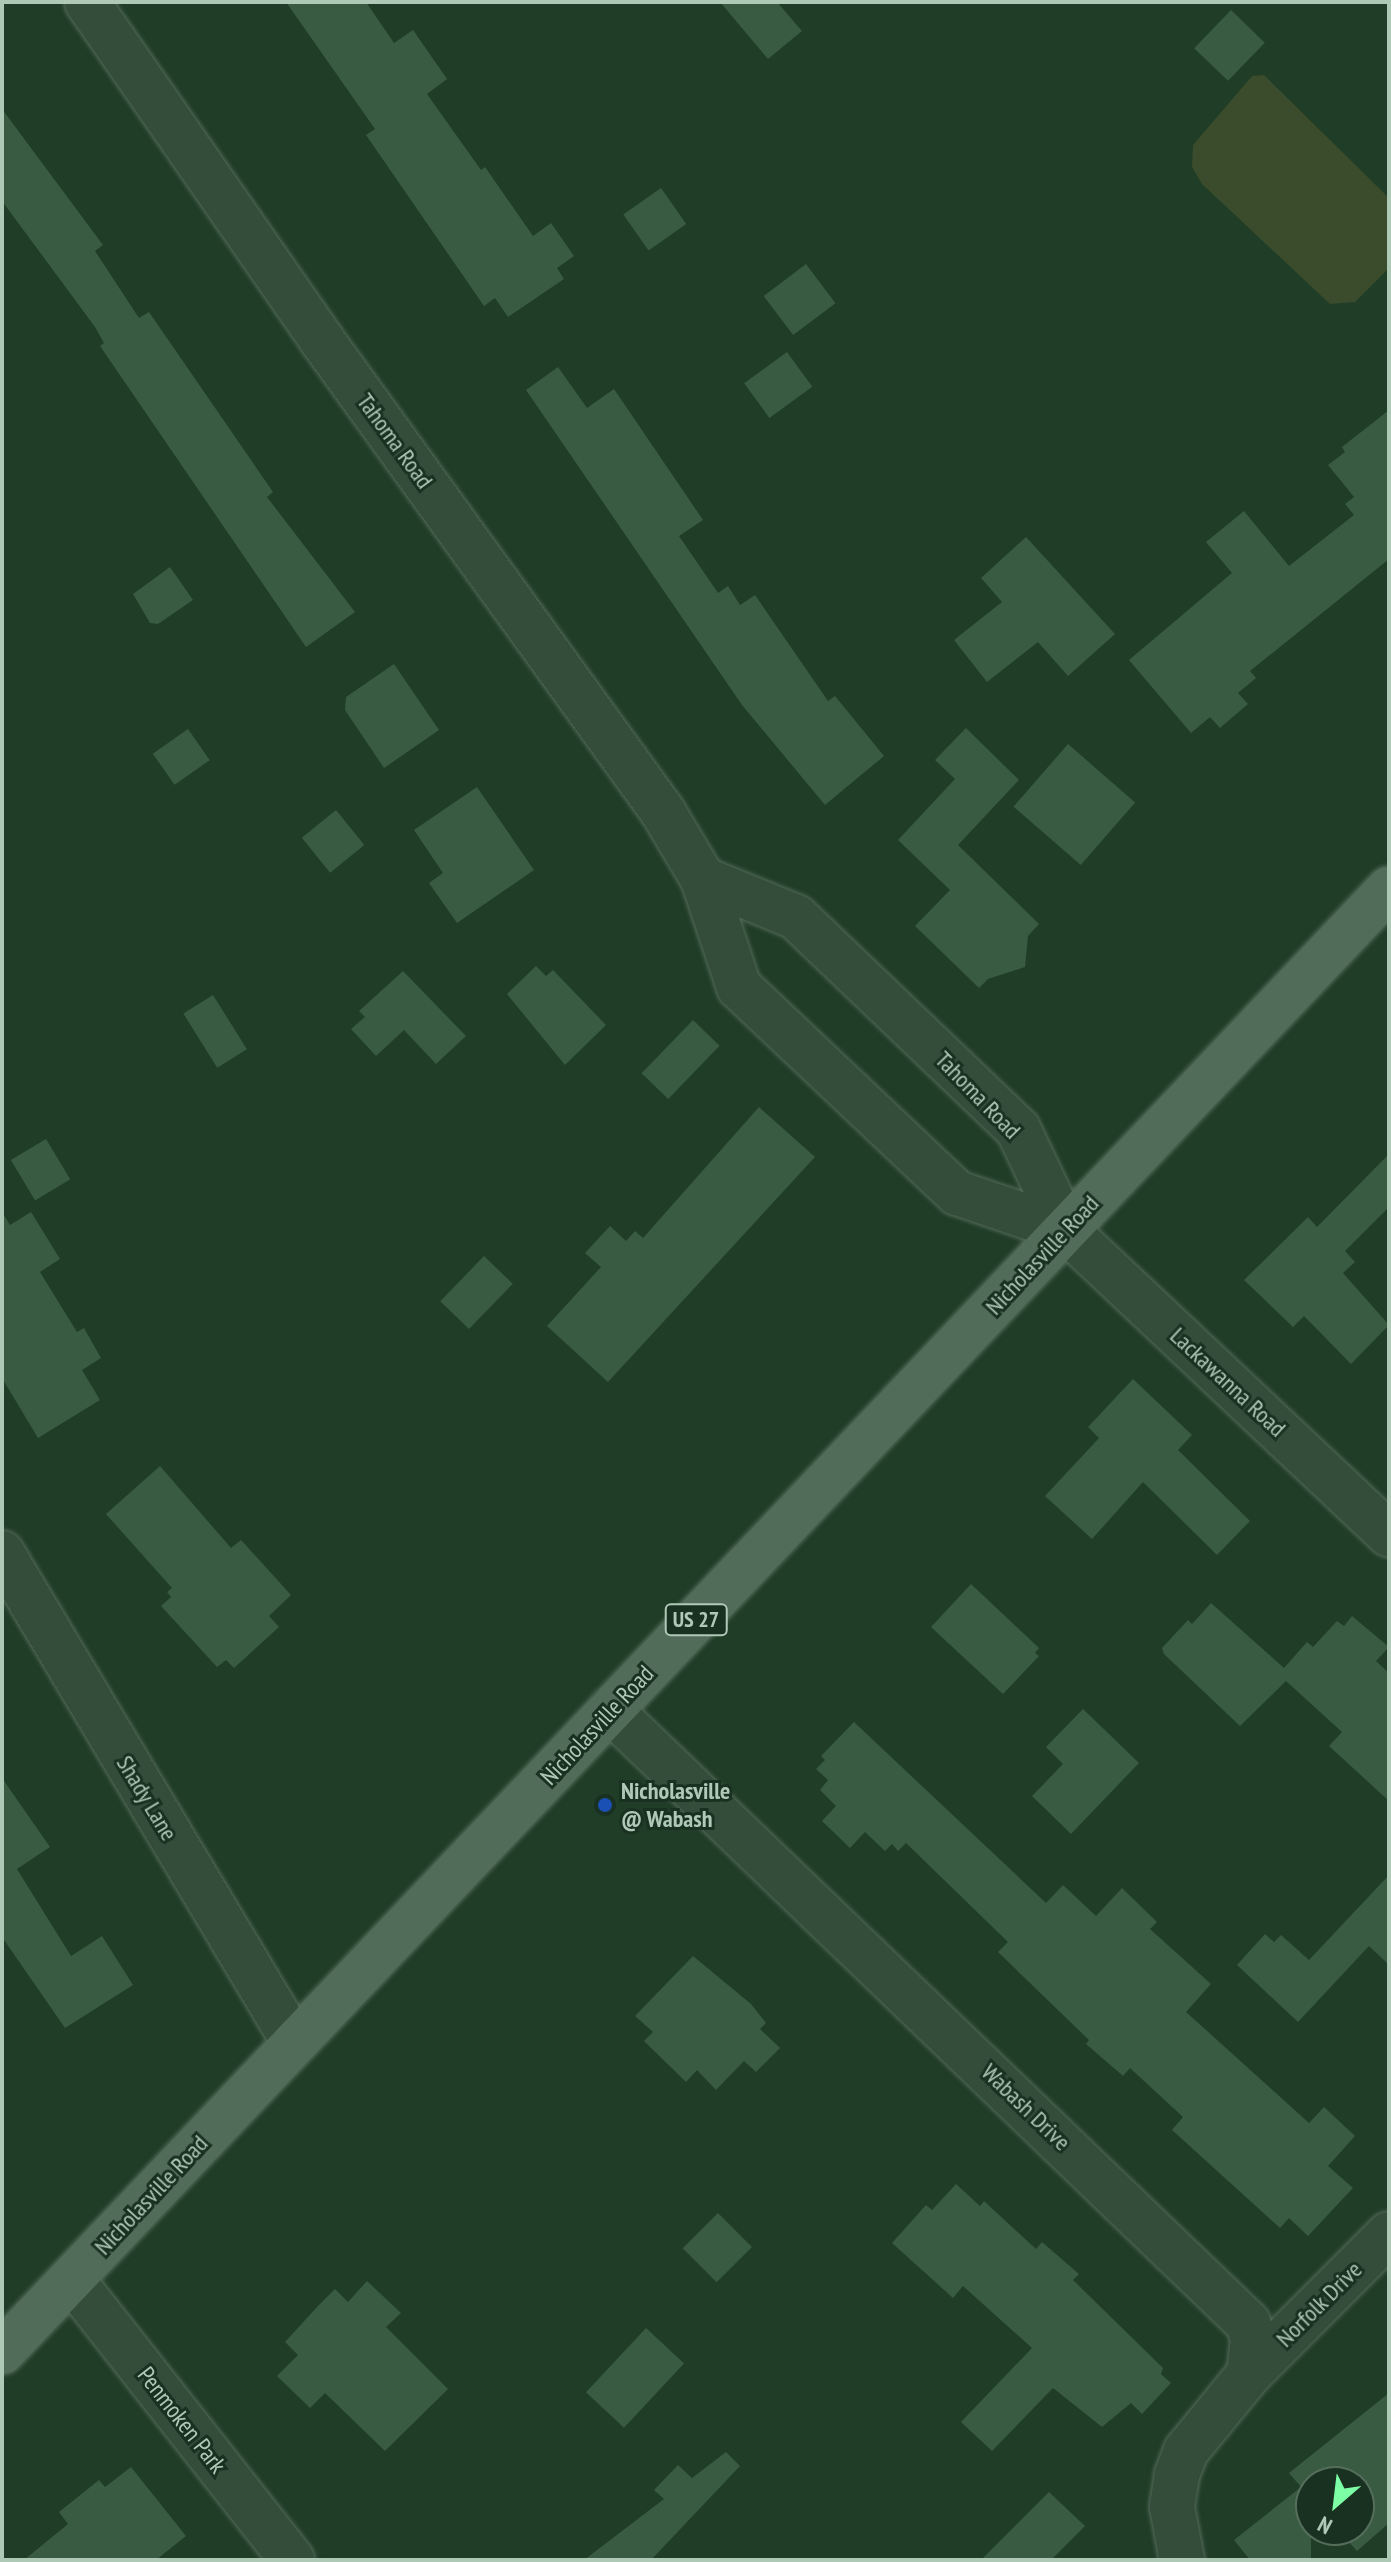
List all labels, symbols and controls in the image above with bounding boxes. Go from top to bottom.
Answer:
street label: Tahoma Road [351,388,439,494]
street label: Tahoma Road [929,1045,1027,1145]
street label: Nicholasville Road [979,1189,1105,1321]
street label: Lackawanna Road [1164,1321,1292,1443]
road number: US 27 [664,1602,728,1638]
street label: Nicholasville Road [534,1659,660,1791]
street label: Shady Lane [110,1750,184,1846]
place label: Nicholasville @ Wabash [621,1777,730,1833]
marker: Nicholasville @ Wabash [596,1796,614,1814]
street label: Wabash Drive [976,2058,1076,2156]
street label: Nicholasville Road [88,2129,214,2261]
street label: Norfolk Drive [1270,2255,1368,2353]
street label: Penmoken Park [132,2361,232,2479]
north arrow [1295,2466,1375,2546]
text: N [1313,2510,1337,2541]

